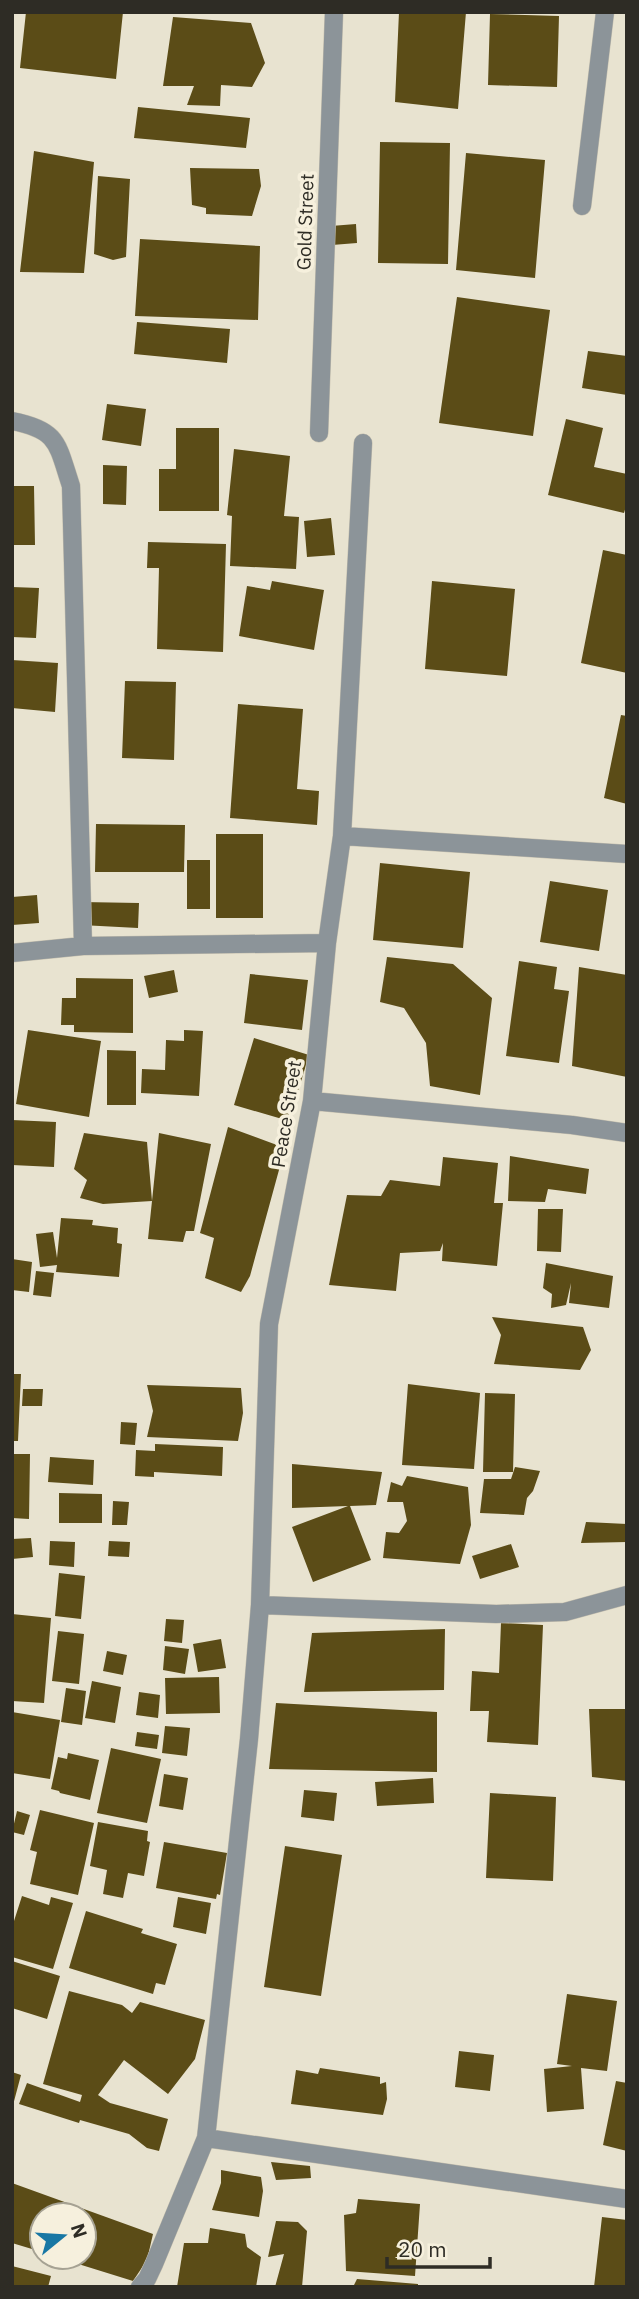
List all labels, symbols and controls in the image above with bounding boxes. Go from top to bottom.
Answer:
street label: Gold Street [291,173,319,271]
street label: Peace Street [266,1059,306,1169]
north arrow [28,2201,98,2271]
text: N [66,2220,93,2241]
scale bar [387,2226,490,2270]
text: 20 m [398,2235,447,2263]

